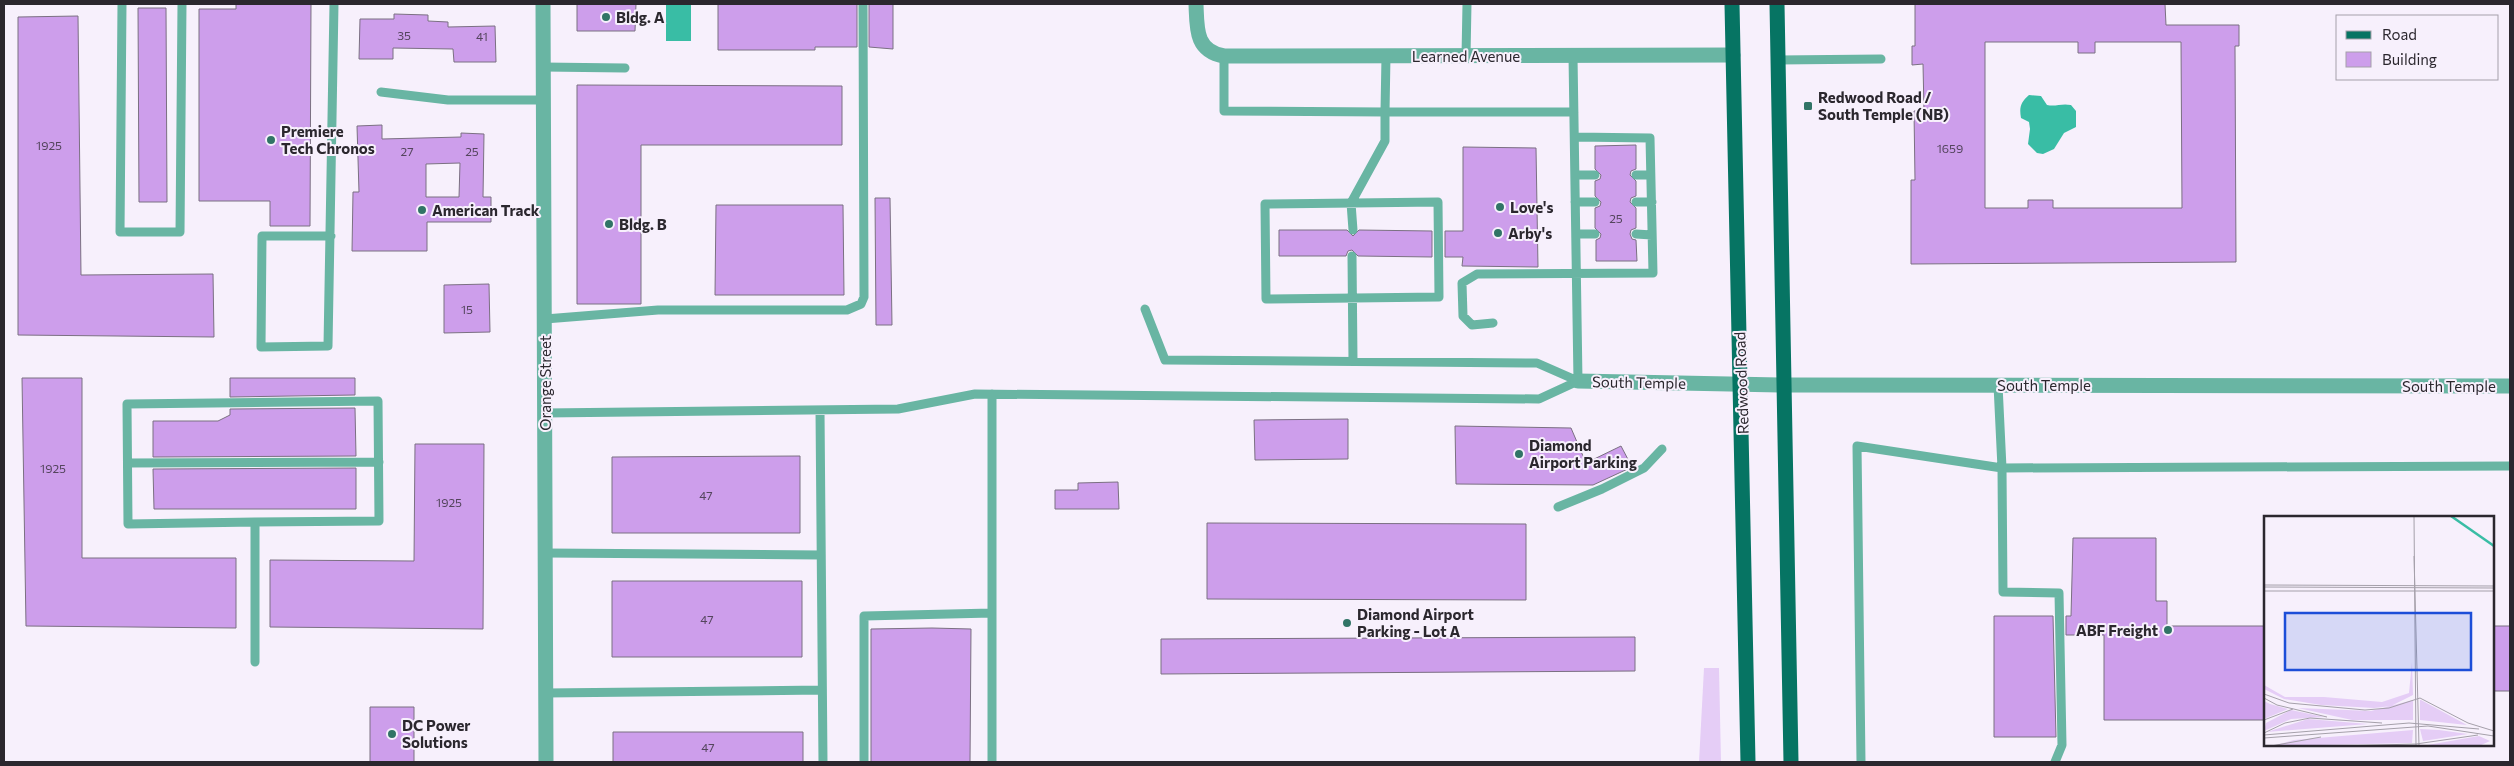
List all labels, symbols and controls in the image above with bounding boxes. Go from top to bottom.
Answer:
place label: Bldg. A [616,8,665,26]
marker: Bldg. A [600,11,612,23]
legend [2336,15,2499,80]
text: Road [2382,25,2417,43]
house number: 35 [397,28,411,42]
house number: 41 [476,29,488,43]
street label: Learned Avenue [1412,47,1520,65]
text: Building [2382,50,2437,68]
place label: Redwood Road / South Temple (NB) [1818,88,1949,123]
marker: Redwood Road / South Temple (NB) [1802,100,1814,112]
place label: Premiere Tech Chronos [281,122,375,157]
marker: Premiere Tech Chronos [265,134,277,146]
house number: 1925 [36,138,62,152]
house number: 1659 [1937,141,1963,155]
house number: 27 [401,144,413,158]
house number: 25 [465,144,479,158]
place label: Love's [1510,198,1553,216]
place label: American Track [432,201,540,219]
marker: Love's [1494,201,1506,213]
marker: American Track [416,204,428,216]
house number: 25 [1609,211,1623,225]
place label: Bldg. B [619,215,667,233]
marker: Bldg. B [603,218,615,230]
place label: Arby's [1508,224,1552,242]
marker: Arby's [1492,227,1504,239]
house number: 15 [461,302,473,316]
street label: Redwood Road [1730,332,1752,434]
street label: Orange Street [536,335,554,431]
street label: South Temple [1592,372,1686,392]
street label: South Temple [1997,376,2091,394]
street label: South Temple [2402,377,2496,395]
place label: Diamond Airport Parking [1529,436,1637,471]
marker: Diamond Airport Parking [1513,448,1525,460]
house number: 1925 [40,461,66,475]
house number: 47 [699,488,713,502]
house number: 1925 [436,495,462,509]
inset map [2264,516,2494,746]
place label: Diamond Airport Parking - Lot A [1357,605,1474,640]
house number: 47 [700,612,714,626]
marker: Diamond Airport Parking - Lot A [1341,617,1353,629]
place label: ABF Freight [2076,621,2158,639]
marker: ABF Freight [2162,624,2174,636]
place label: DC Power Solutions [402,716,471,751]
marker: DC Power Solutions [386,728,398,740]
house number: 47 [701,740,715,754]

